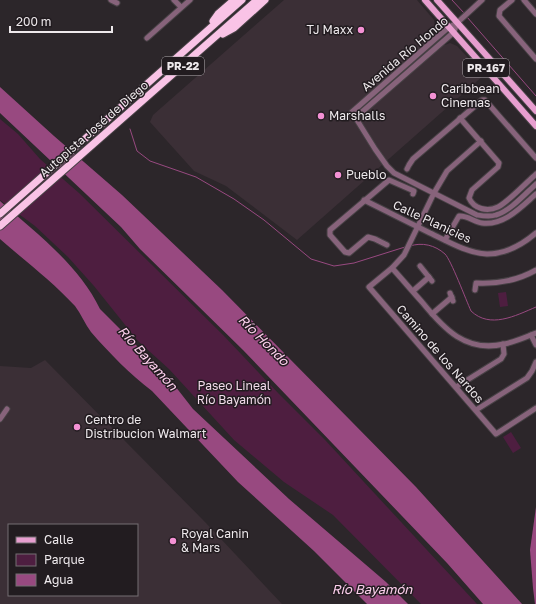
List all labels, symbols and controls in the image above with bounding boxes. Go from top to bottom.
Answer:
scale bar [10,8,112,34]
street label: Avenida Río Hondo [358,13,451,94]
text: 200 m [16,14,51,29]
place label: TJ Maxx [306,22,353,37]
marker: TJ Maxx [356,25,366,35]
road number: PR-22 [162,57,204,75]
road number: PR-167 [463,59,509,77]
street label: Autopista José de Diego [36,77,151,180]
place label: Caribbean Cinemas [441,81,500,110]
marker: Caribbean Cinemas [428,91,438,101]
place label: Marshalls [329,108,385,123]
marker: Marshalls [316,111,326,121]
place label: Pueblo [346,167,386,182]
marker: Pueblo [333,170,343,180]
street label: Calle Planicies [391,197,474,246]
street label: Camino de los Nardos [394,301,487,406]
water label: Río Hondo [235,311,293,369]
water label: Río Bayamón [115,323,182,394]
park label: Paseo Lineal Río Bayamón [197,378,271,407]
place label: Centro de Distribucion Walmart [85,412,207,441]
marker: Centro de Distribucion Walmart [72,422,82,432]
legend [8,524,138,596]
place label: Royal Canin & Mars [181,526,249,555]
text: Calle [44,532,74,547]
marker: Royal Canin & Mars [168,536,178,546]
text: Parque [44,552,85,567]
text: Agua [44,572,73,587]
water label: Río Bayamón [332,581,413,597]

